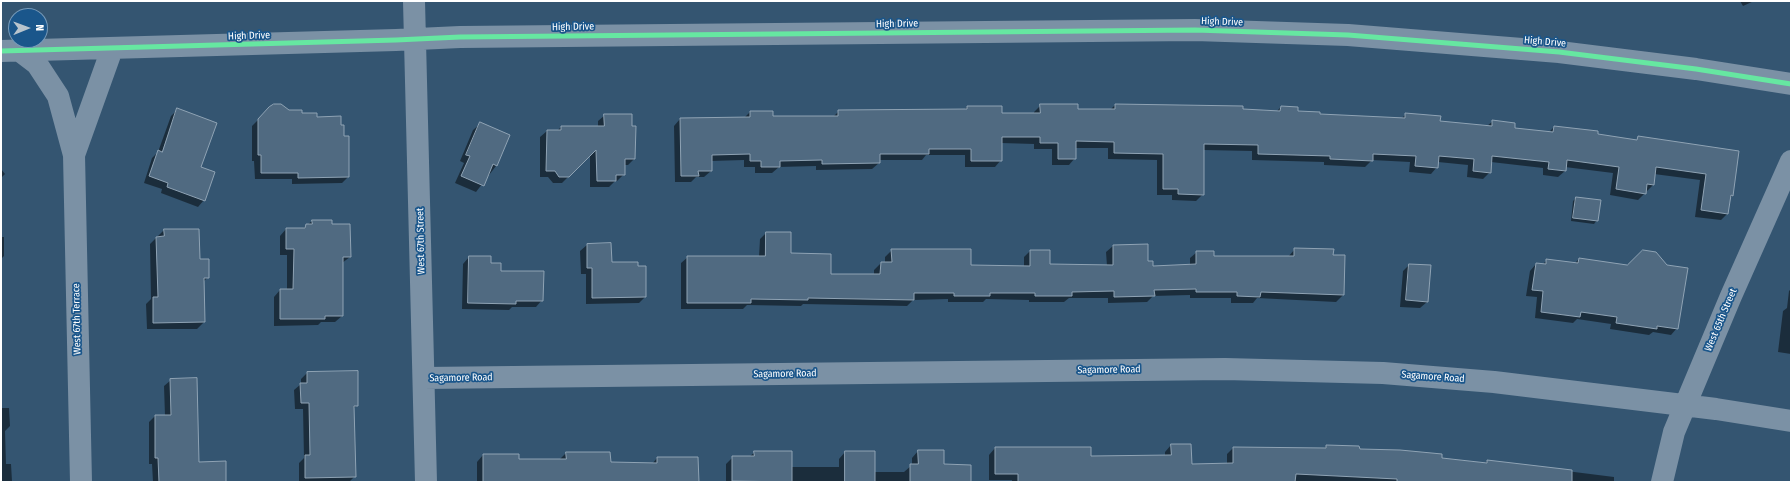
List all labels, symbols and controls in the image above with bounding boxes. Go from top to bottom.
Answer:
north arrow [8,8,48,48]
street label: High Drive [1201,15,1243,29]
street label: High Drive [876,18,918,30]
street label: High Drive [552,21,594,33]
text: N [33,24,46,31]
street label: High Drive [228,29,270,43]
street label: High Drive [1524,34,1566,50]
street label: West 67th Street [414,208,428,274]
street label: West 67th Terrace [70,283,84,355]
street label: West 65th Street [1702,287,1740,353]
street label: Sagamore Road [1077,363,1141,377]
street label: Sagamore Road [753,367,817,381]
street label: Sagamore Road [1401,369,1465,385]
street label: Sagamore Road [429,371,493,385]

